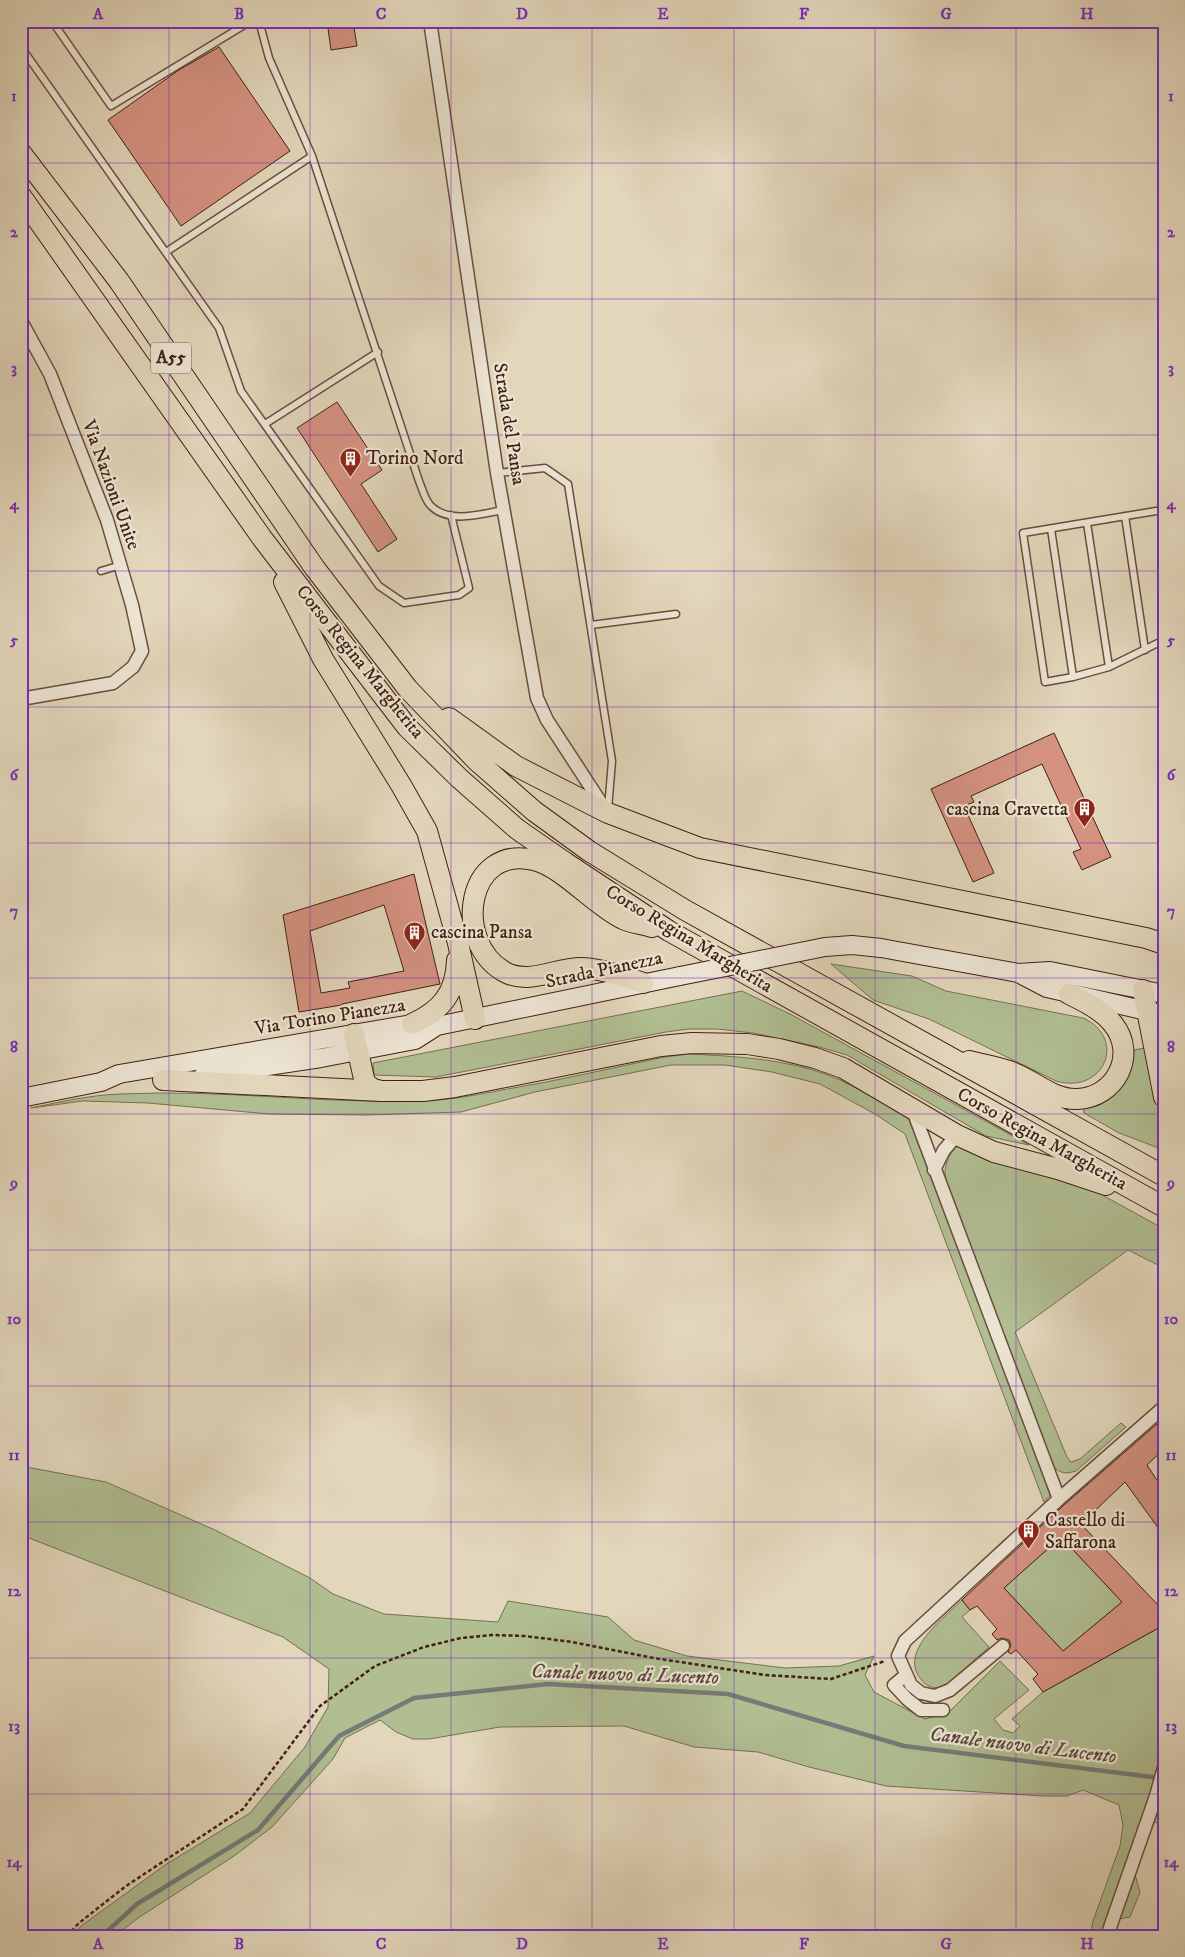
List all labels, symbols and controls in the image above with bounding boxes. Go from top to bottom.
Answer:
text: A [92,4,104,24]
text: B [234,4,244,24]
text: C [376,4,386,24]
text: D [516,4,528,24]
text: E [657,4,669,24]
text: F [799,4,809,24]
text: G [940,4,952,24]
text: H [1080,4,1094,24]
text: 1 [11,86,17,106]
text: 1 [1168,86,1174,106]
text: 2 [10,222,19,242]
text: 2 [1167,222,1176,242]
road number: A55 [151,342,191,373]
text: 3 [11,358,17,378]
text: 3 [1168,358,1174,378]
street label: Strada del Pansa [488,361,530,487]
street label: Via Nazioni Unite [77,416,145,553]
building icon: Torino Nord [338,446,362,477]
place label: Torino Nord [366,447,464,470]
text: 4 [8,494,19,514]
text: 4 [1165,494,1176,514]
street label: Corso Regina Margherita [291,581,429,743]
text: 5 [9,630,18,650]
text: 5 [1166,630,1175,650]
text: 6 [10,765,20,785]
text: 6 [1167,765,1177,785]
building icon: cascina Cravetta [1072,797,1096,828]
place label: cascina Cravetta [946,798,1068,821]
street label: Corso Regina Margherita [601,880,777,998]
text: 7 [10,901,18,921]
text: 7 [1167,901,1175,921]
building icon: cascina Pansa [403,920,427,951]
place label: cascina Pansa [431,921,532,944]
street label: Strada Pianezza [543,946,665,994]
street label: Via Torino Pianezza [252,994,407,1040]
text: 8 [10,1037,18,1057]
text: 8 [1167,1037,1175,1057]
street label: Corso Regina Margherita [953,1083,1131,1195]
text: 9 [9,1173,18,1193]
text: 9 [1166,1173,1175,1193]
text: 10 [7,1309,22,1329]
text: 10 [1164,1309,1179,1329]
text: 11 [8,1445,20,1465]
text: 11 [1165,1445,1177,1465]
place label: Castello di Saffarona [1045,1509,1125,1554]
building icon: Castello di Saffarona [1017,1519,1041,1550]
text: 12 [7,1581,22,1601]
text: 12 [1164,1581,1179,1601]
water label: Canale nuovo di Lucento [531,1659,719,1691]
text: 13 [8,1716,20,1736]
text: 13 [1165,1716,1177,1736]
water label: Canale nuovo di Lucento [928,1722,1118,1770]
text: 14 [6,1852,22,1872]
text: 14 [1163,1852,1179,1872]
text: A [92,1934,104,1954]
text: B [234,1934,244,1954]
text: C [376,1934,386,1954]
text: D [516,1934,528,1954]
text: E [657,1934,669,1954]
text: F [799,1934,809,1954]
text: G [940,1934,952,1954]
text: H [1080,1934,1094,1954]

